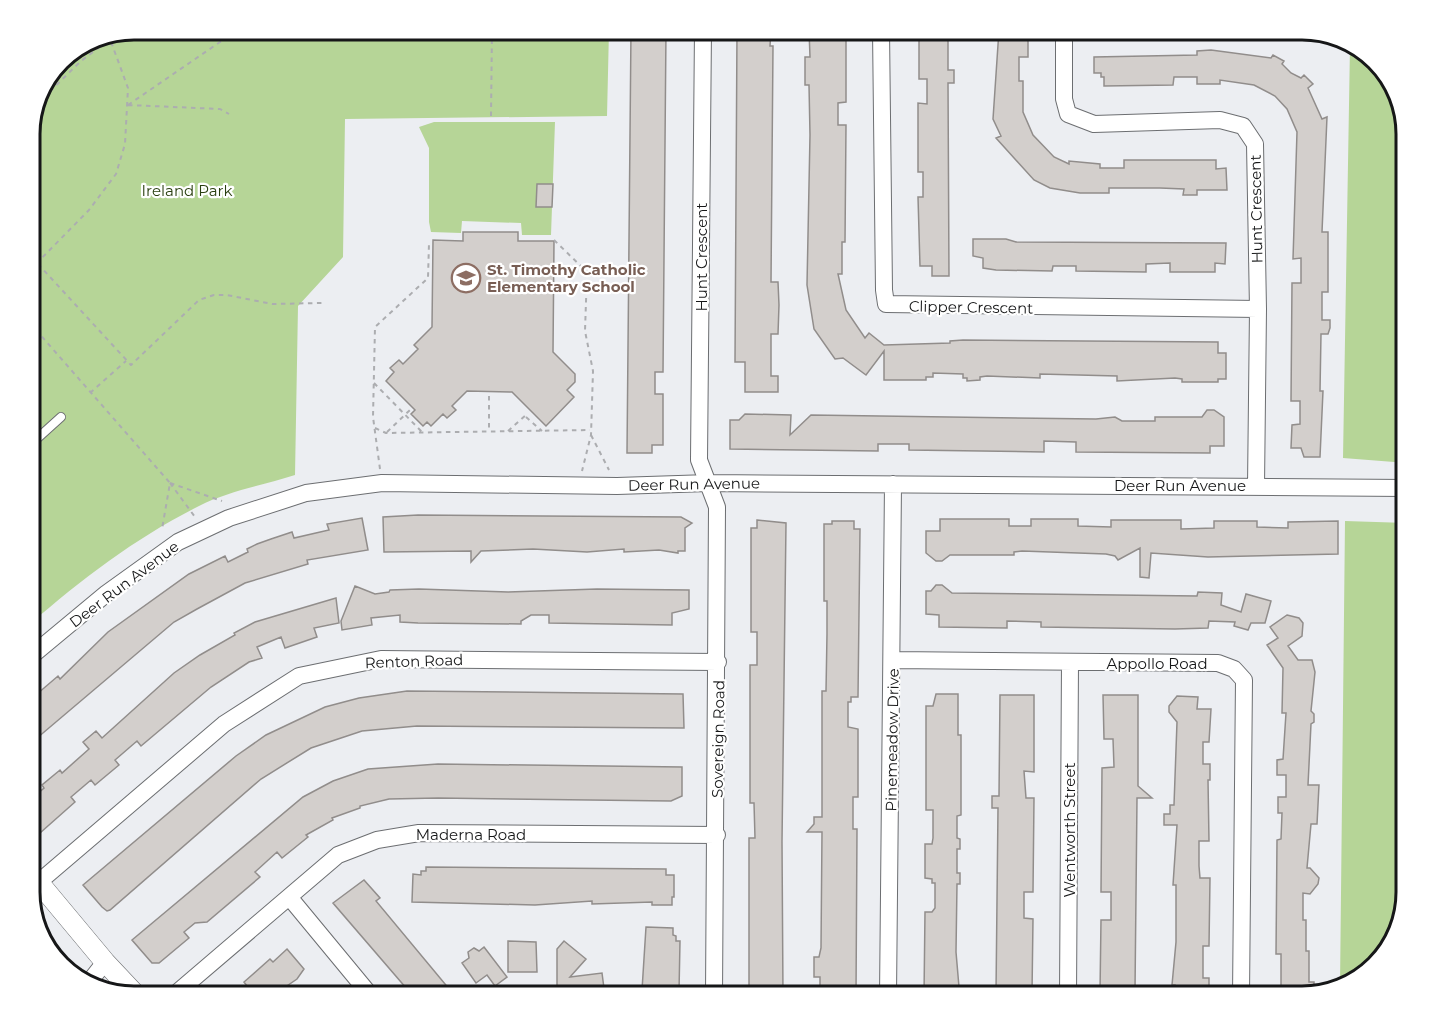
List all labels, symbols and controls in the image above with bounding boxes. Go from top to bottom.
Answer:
street label: Hunt Crescent [1246,154,1266,264]
park label: Ireland Park [142,181,232,200]
street label: Hunt Crescent [692,203,711,311]
place label: St. Timothy Catholic Elementary School [487,260,646,296]
school or university icon: St. Timothy Catholic Elementary School [450,262,482,294]
street label: Clipper Crescent [909,296,1033,318]
street label: Deer Run Avenue [628,473,760,495]
street label: Deer Run Avenue [1114,476,1246,495]
street label: Deer Run Avenue [66,537,182,631]
street label: Renton Road [364,650,464,672]
street label: Appollo Road [1106,654,1208,673]
street label: Pinemeadow Drive [881,668,903,812]
street label: Sovereign Road [707,680,729,798]
street label: Wentworth Street [1060,762,1079,898]
street label: Maderna Road [416,825,526,844]

